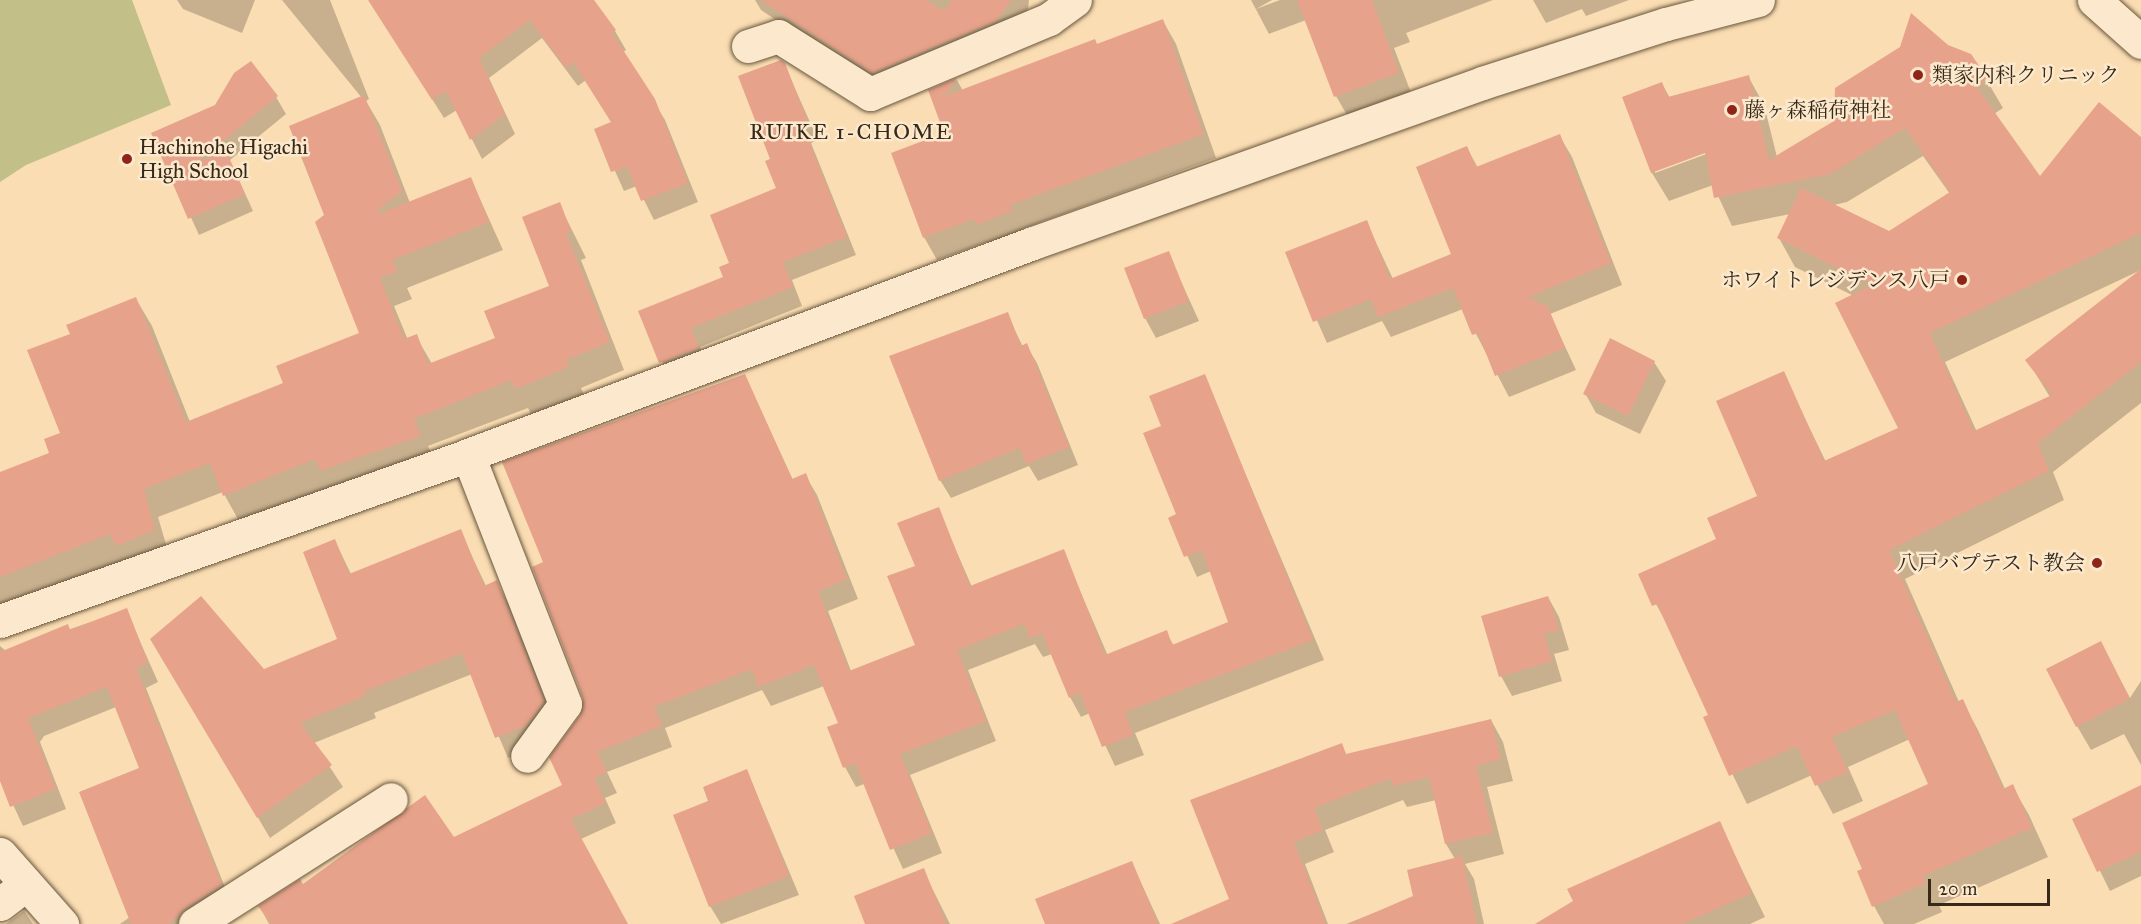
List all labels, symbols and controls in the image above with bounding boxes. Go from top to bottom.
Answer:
place label: 類家内科クリニック [1932,62,2121,88]
marker: 類家内科クリニック [1909,66,1927,84]
place label: 藤ヶ森稲荷神社 [1744,97,1891,123]
marker: 藤ヶ森稲荷神社 [1725,103,1739,117]
district label: RUIKE 1-CHOME [749,119,953,145]
place label: Hachinohe Higachi High School [139,134,308,184]
marker: Hachinohe Higachi High School [120,152,134,166]
place label: ホワイトレジデンス八戸 [1719,267,1950,293]
marker: ホワイトレジデンス八戸 [1955,273,1969,287]
place label: 八戸バプテスト教会 [1896,550,2085,576]
marker: 八戸バプテスト教会 [2090,556,2104,570]
scale bar [1931,867,2052,905]
text: 20 m [1939,878,1977,900]

